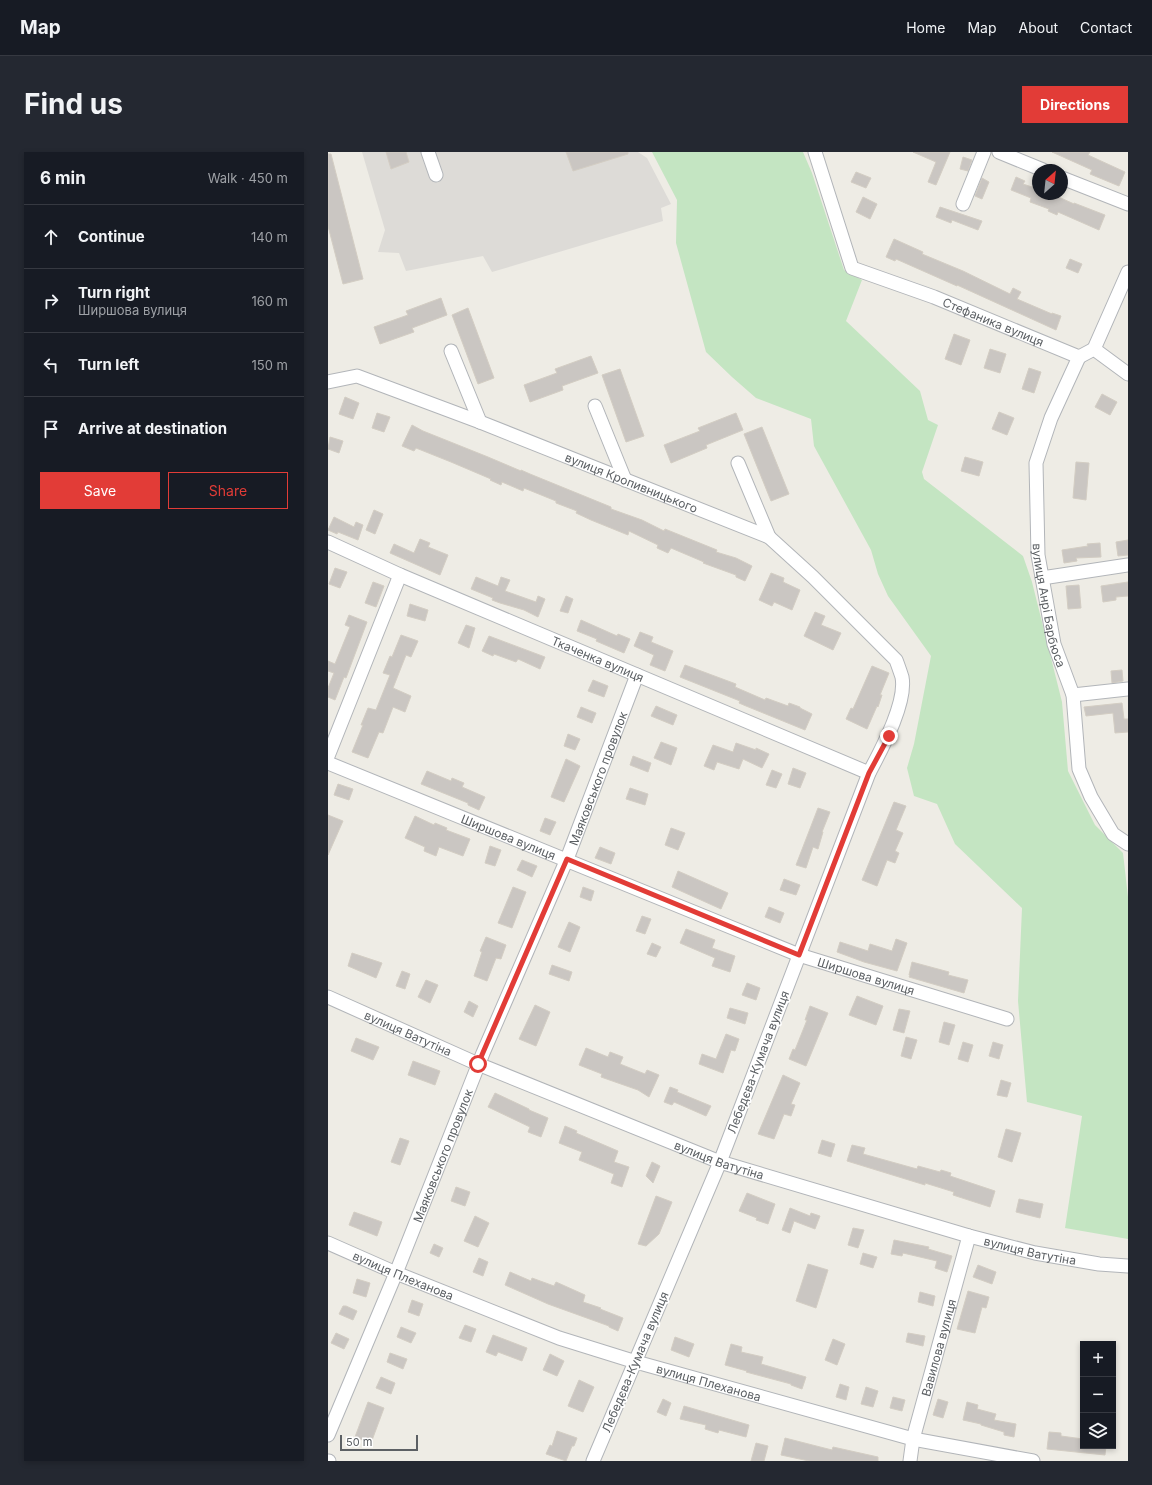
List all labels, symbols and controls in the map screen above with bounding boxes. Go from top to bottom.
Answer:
text: Map [20,16,61,39]
text: Home [906,19,945,36]
text: Map [967,19,997,36]
text: About [1019,19,1058,36]
text: Contact [1080,19,1132,36]
button: Directions [1022,86,1128,123]
text: Find us [24,87,123,121]
north arrow [1032,164,1068,200]
text: 6 min [40,168,86,188]
text: Walk · 450 m [208,170,288,186]
icon: ahead [40,226,62,248]
text: Continue [78,227,145,246]
text: 140 m [251,229,288,245]
text: Turn right [78,283,150,302]
icon: right [40,290,62,312]
text: 160 m [251,293,288,309]
street label: Стефаника вулиця [941,294,1046,349]
text: Ширшова вулиця [78,302,187,318]
icon: left [40,354,62,376]
text: Turn left [78,355,139,374]
text: 150 m [252,357,288,373]
icon: arrive [40,418,62,440]
text: Arrive at destination [78,419,227,438]
street label: вулиця Кропивницького [563,449,700,515]
button: Save [40,472,160,509]
button: Share [168,472,288,509]
street label: вулиця Анрі Барбюса [1030,543,1069,669]
street label: Ткаченка вулиця [549,632,646,685]
street label: Маяковського провулок [565,709,630,847]
route end [880,727,898,745]
street label: Ширшова вулиця [459,811,558,863]
street label: Ширшова вулиця [816,954,917,998]
street label: Лебедєва-Кумача вулиця [724,989,792,1135]
street label: вулиця Ватутіна [362,1007,454,1059]
route start [469,1055,487,1073]
street label: Маяковського провулок [409,1086,476,1224]
street label: вулиця Ватутіна [672,1137,766,1182]
street label: вулиця Ватутіна [982,1233,1077,1267]
street label: вулиця Плеханова [351,1247,456,1303]
street label: Лебедєва-Кумача вулиця [598,1289,672,1435]
street label: Вавилова вулиця [918,1297,959,1398]
map controls [1080,1341,1116,1449]
button: + [1080,1341,1116,1377]
street label: вулиця Плеханова [655,1361,763,1404]
button: − [1080,1377,1116,1413]
button: layers [1080,1413,1116,1449]
scale bar [340,1433,418,1452]
text: 50 m [346,1435,372,1449]

